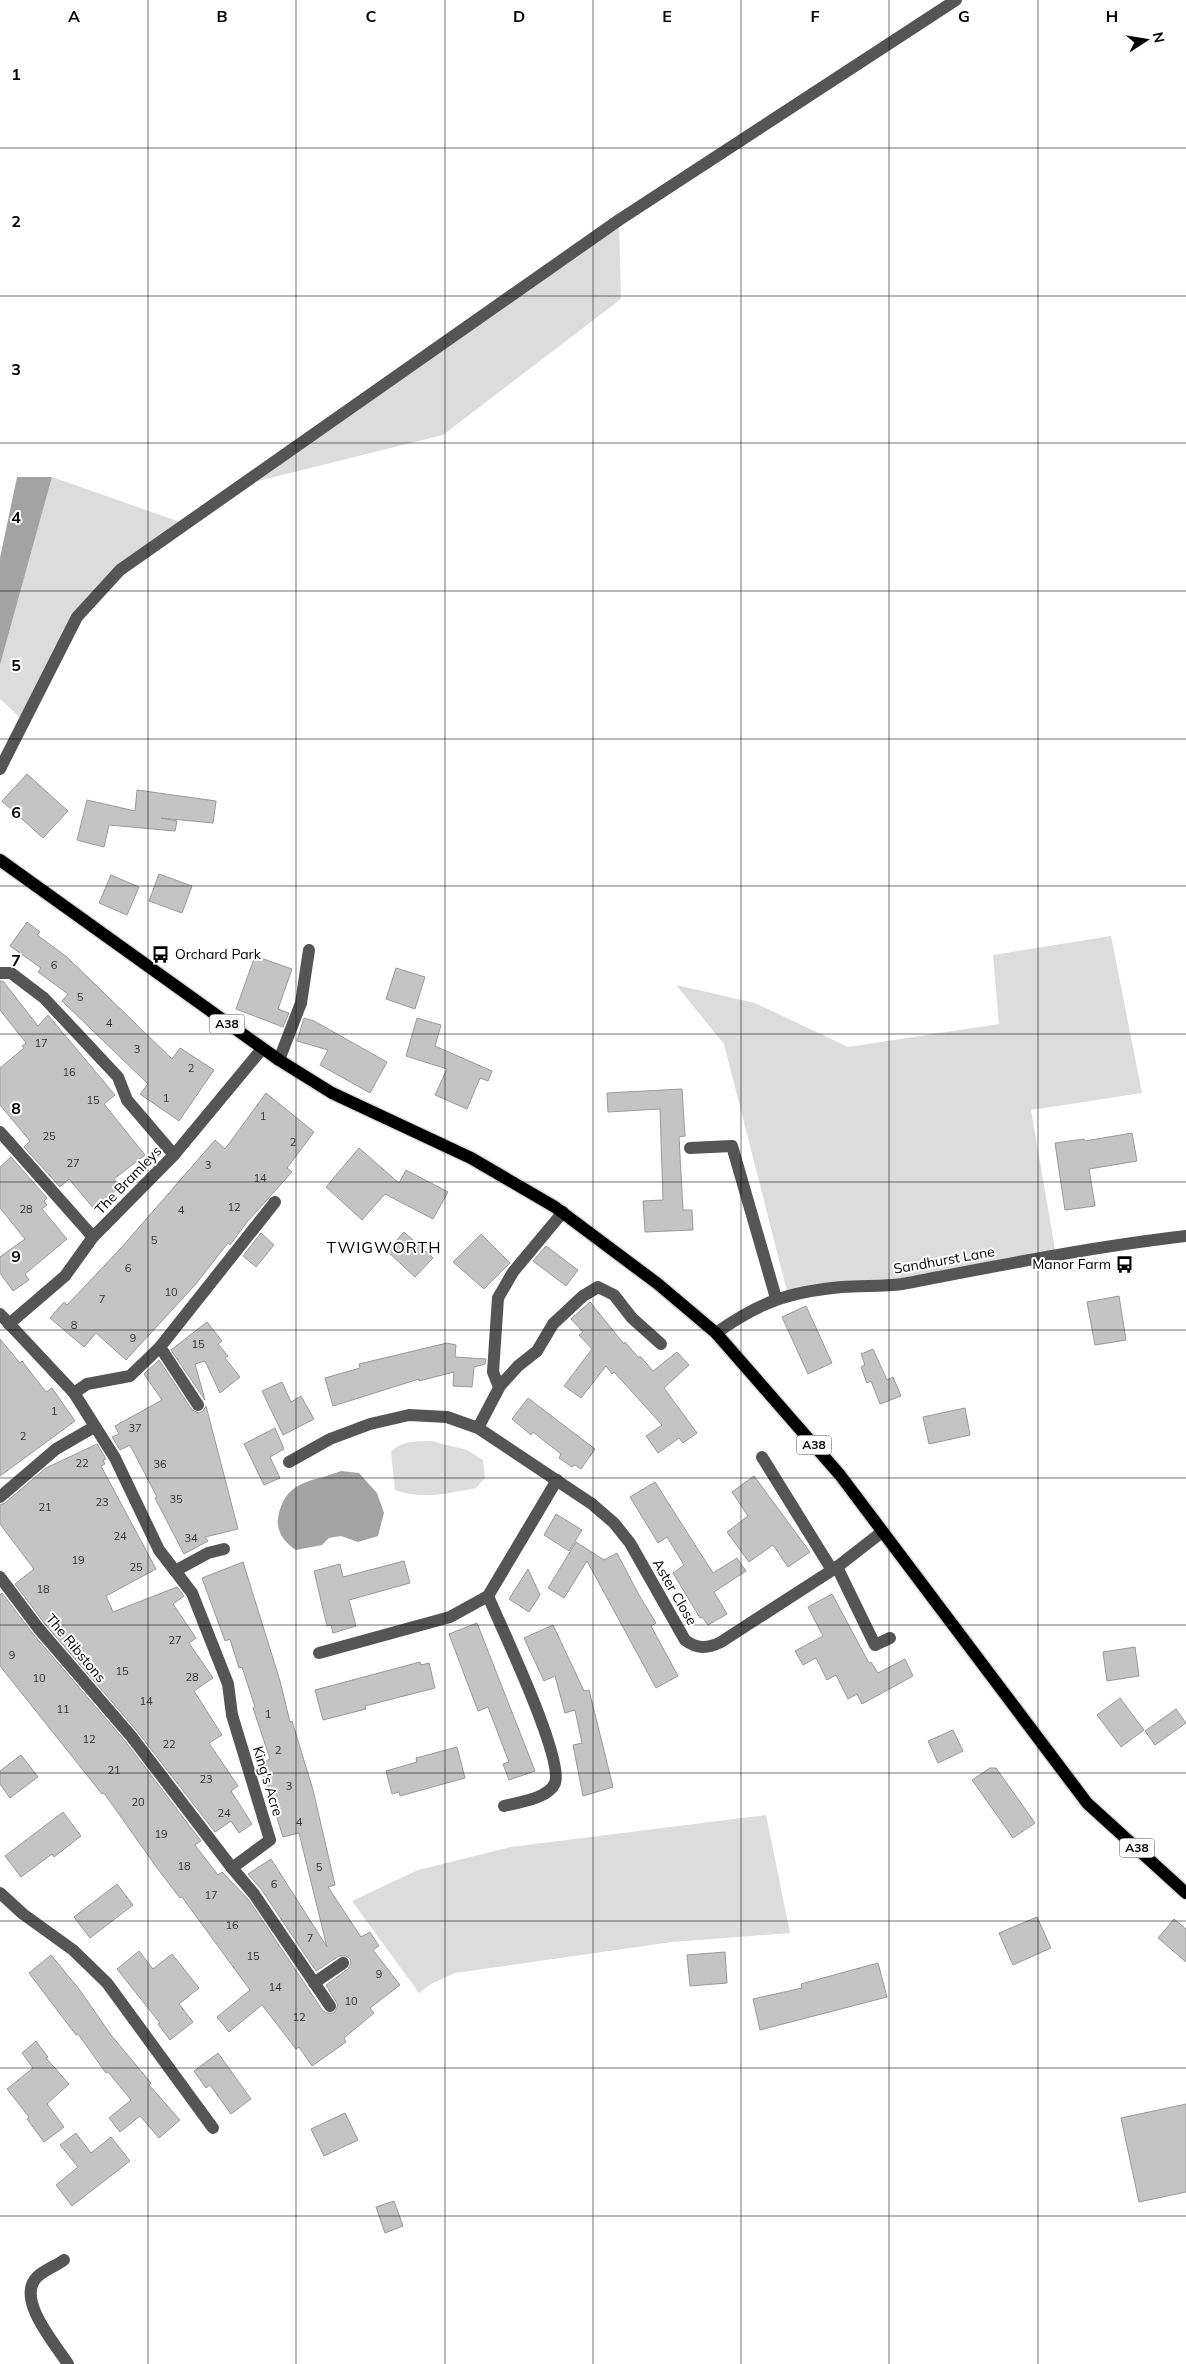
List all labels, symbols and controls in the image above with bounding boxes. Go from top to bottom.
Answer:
text: A [68,6,80,26]
text: B [216,6,228,26]
text: C [366,6,377,26]
text: D [513,6,525,26]
text: E [662,6,672,26]
text: F [810,6,820,26]
text: G [958,6,970,26]
text: H [1106,6,1118,26]
north arrow [1121,15,1171,65]
text: N [1149,30,1169,44]
text: 1 [11,64,21,84]
text: 2 [11,211,21,231]
text: 3 [11,359,21,379]
text: 4 [11,507,21,527]
text: 5 [11,655,21,675]
text: 6 [11,802,21,822]
bus stop icon: Orchard Park [151,944,171,964]
place label: Orchard Park [175,945,262,963]
text: 7 [11,950,21,970]
house number: 6 [51,958,58,972]
house number: 5 [77,990,84,1004]
road number: A38 [210,1014,244,1034]
house number: 4 [106,1016,113,1030]
house number: 17 [34,1036,48,1050]
house number: 3 [134,1042,140,1056]
house number: 2 [188,1061,195,1075]
house number: 16 [62,1065,76,1079]
house number: 1 [163,1091,169,1105]
house number: 15 [86,1093,100,1107]
text: 8 [11,1098,21,1118]
house number: 1 [260,1109,266,1123]
house number: 25 [42,1129,56,1143]
house number: 2 [290,1135,297,1149]
street label: The Bramleys [91,1142,165,1218]
house number: 27 [66,1156,80,1170]
house number: 3 [205,1158,211,1172]
house number: 14 [253,1171,267,1185]
house number: 12 [227,1200,241,1214]
house number: 28 [19,1202,33,1216]
house number: 4 [178,1203,185,1217]
house number: 5 [151,1233,158,1247]
district label: TWIGWORTH [327,1237,441,1257]
street label: Sandhurst Lane [892,1242,996,1278]
text: 9 [11,1246,21,1266]
bus stop icon: Manor Farm [1115,1254,1135,1274]
place label: Manor Farm [1032,1255,1111,1273]
house number: 6 [125,1261,132,1275]
house number: 10 [164,1285,178,1299]
house number: 7 [99,1292,105,1306]
house number: 8 [71,1318,78,1332]
house number: 9 [130,1331,136,1345]
house number: 15 [191,1337,205,1351]
house number: 1 [51,1404,57,1418]
house number: 37 [128,1421,142,1435]
house number: 2 [20,1429,27,1443]
road number: A38 [796,1436,832,1454]
house number: 22 [75,1456,89,1470]
house number: 36 [153,1457,167,1471]
house number: 35 [169,1492,183,1506]
house number: 23 [95,1495,109,1509]
house number: 21 [38,1500,52,1514]
house number: 24 [113,1529,127,1543]
house number: 34 [184,1531,198,1545]
house number: 19 [71,1553,85,1567]
street label: Aster Close [649,1556,701,1628]
house number: 25 [129,1560,143,1574]
house number: 18 [36,1582,50,1596]
street label: The Ribstons [42,1610,110,1686]
house number: 27 [168,1633,182,1647]
house number: 9 [9,1648,15,1662]
house number: 15 [115,1664,129,1678]
house number: 28 [185,1670,199,1684]
house number: 10 [32,1671,46,1685]
house number: 14 [139,1694,153,1708]
house number: 11 [56,1702,70,1716]
house number: 1 [265,1707,271,1721]
house number: 12 [82,1732,96,1746]
house number: 22 [162,1737,176,1751]
house number: 2 [275,1743,282,1757]
street label: King's Acre [249,1744,287,1818]
house number: 21 [107,1763,121,1777]
house number: 23 [199,1772,213,1786]
house number: 3 [286,1779,292,1793]
house number: 20 [131,1795,145,1809]
house number: 24 [217,1806,231,1820]
house number: 4 [296,1815,303,1829]
house number: 19 [154,1827,168,1841]
road number: A38 [1120,1839,1154,1858]
house number: 18 [177,1859,191,1873]
house number: 5 [316,1860,323,1874]
house number: 6 [271,1877,278,1891]
house number: 17 [204,1888,218,1902]
house number: 16 [225,1918,239,1932]
house number: 7 [307,1931,313,1945]
house number: 15 [246,1949,260,1963]
house number: 9 [376,1967,382,1981]
house number: 14 [268,1980,282,1994]
house number: 10 [344,1994,358,2008]
house number: 12 [292,2010,306,2024]

